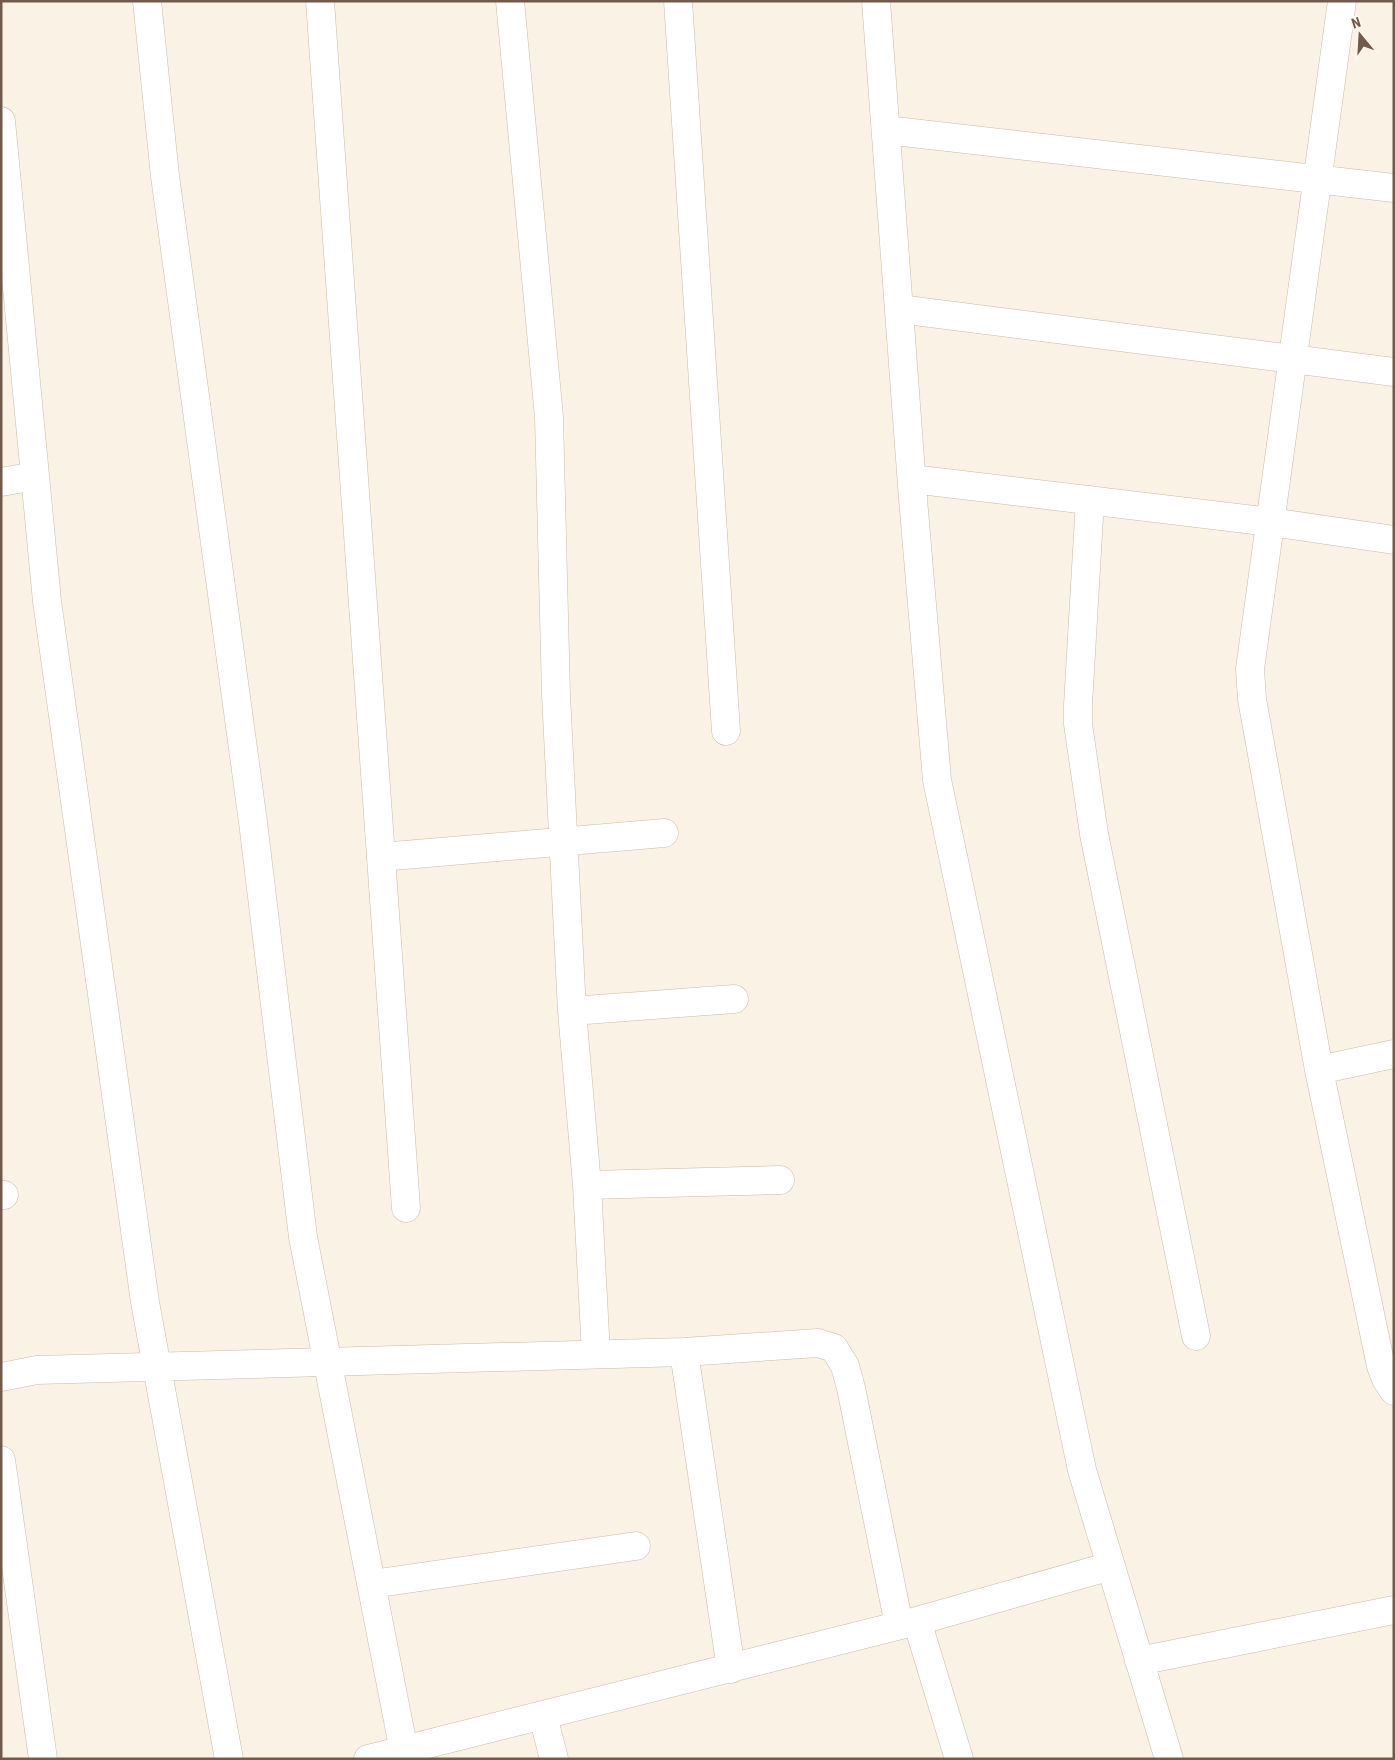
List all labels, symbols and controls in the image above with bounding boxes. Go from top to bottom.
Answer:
north arrow [1335,10,1385,60]
text: N [1349,14,1363,32]

